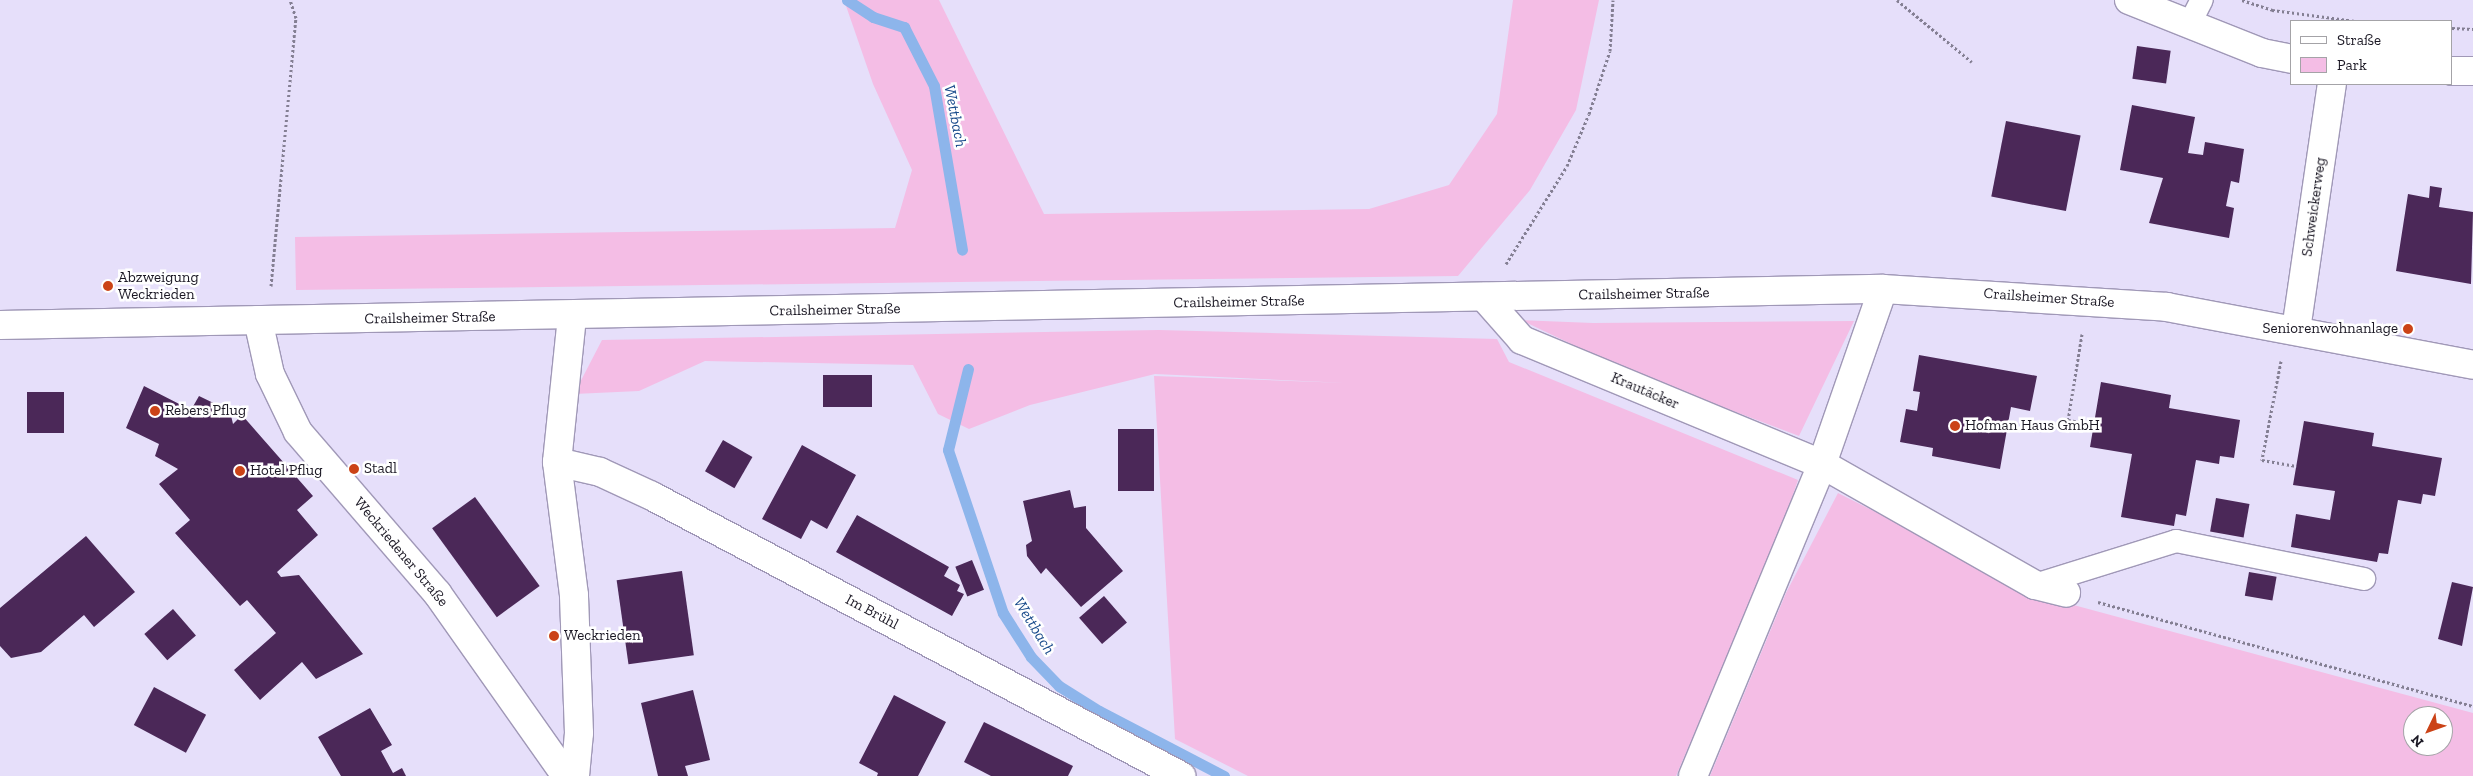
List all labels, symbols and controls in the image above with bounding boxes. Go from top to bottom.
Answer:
legend [2290,20,2453,85]
text: Straße [2337,31,2381,49]
text: Park [2337,56,2367,74]
water label: Wettbach [940,83,970,149]
street label: Schweickerweg [2298,156,2330,258]
place label: Abzweigung Weckrieden [118,268,199,303]
marker: Abzweigung Weckrieden [102,280,114,292]
street label: Crailsheimer Straße [1578,284,1710,304]
street label: Crailsheimer Straße [1983,284,2115,312]
street label: Crailsheimer Straße [1173,292,1305,312]
street label: Crailsheimer Straße [769,300,901,320]
street label: Crailsheimer Straße [364,308,496,328]
place label: Seniorenwohnanlage [2262,320,2398,338]
marker: Seniorenwohnanlage [2402,323,2414,335]
street label: Krautäcker [1608,369,1682,413]
place label: Rebers Pflug [165,402,246,420]
marker: Rebers Pflug [149,405,161,417]
place label: Hofman Haus GmbH [1965,417,2100,435]
marker: Hofman Haus GmbH [1949,420,1961,432]
place label: Stadl [364,460,397,478]
place label: Hotel Pflug [250,462,322,480]
marker: Stadl [348,463,360,475]
marker: Hotel Pflug [234,465,246,477]
street label: Weckriedener Straße [350,494,452,610]
street label: Im Brühl [842,591,902,633]
water label: Wettbach [1009,594,1059,658]
place label: Weckrieden [564,627,641,645]
marker: Weckrieden [548,630,560,642]
north arrow [2403,706,2453,756]
text: N [2407,731,2427,750]

